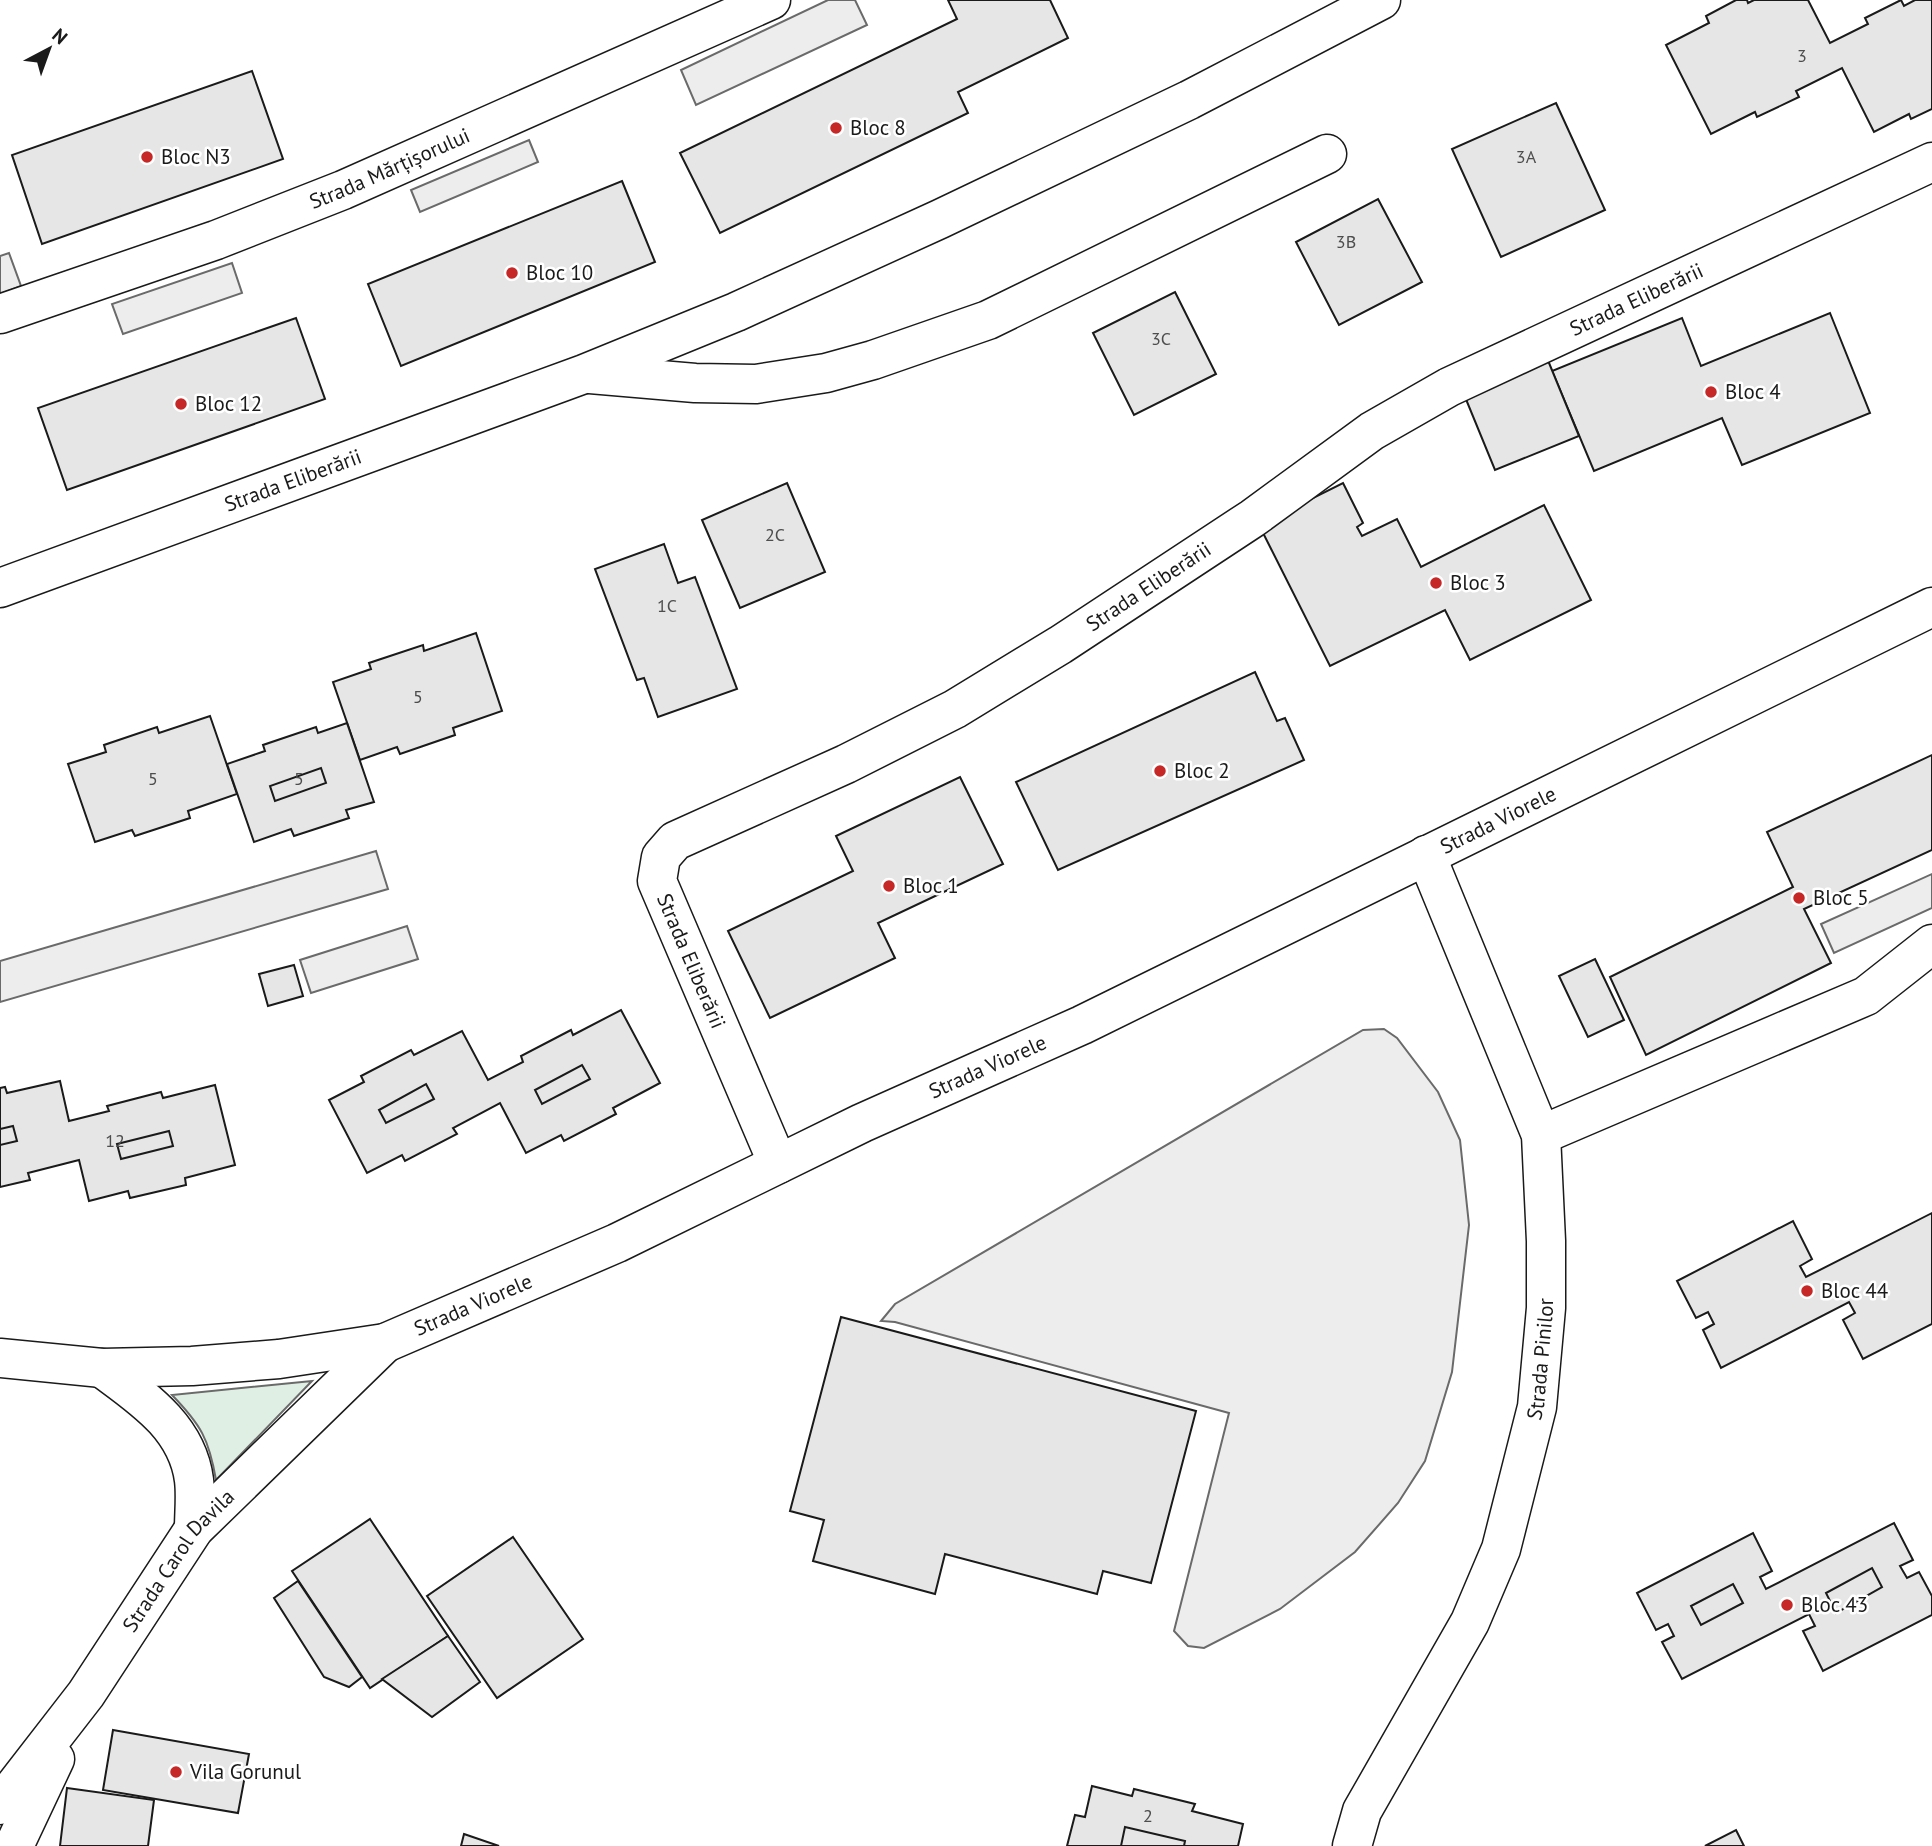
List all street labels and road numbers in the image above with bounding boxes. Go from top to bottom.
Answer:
street label: Strada Mărțișorului [305,121,474,215]
street label: Strada Eliberării [1565,256,1707,342]
street label: Strada Eliberării [220,443,365,518]
street label: Strada Eliberării [1081,535,1216,637]
street label: Strada Viorele [1435,780,1560,860]
street label: Strada Eliberării [651,889,732,1032]
street label: Strada Viorele [924,1029,1051,1105]
street label: Strada Viorele [410,1267,536,1342]
street label: Strada Pinilor [1520,1298,1559,1423]
street label: Strada Carol Davila [116,1483,240,1637]

